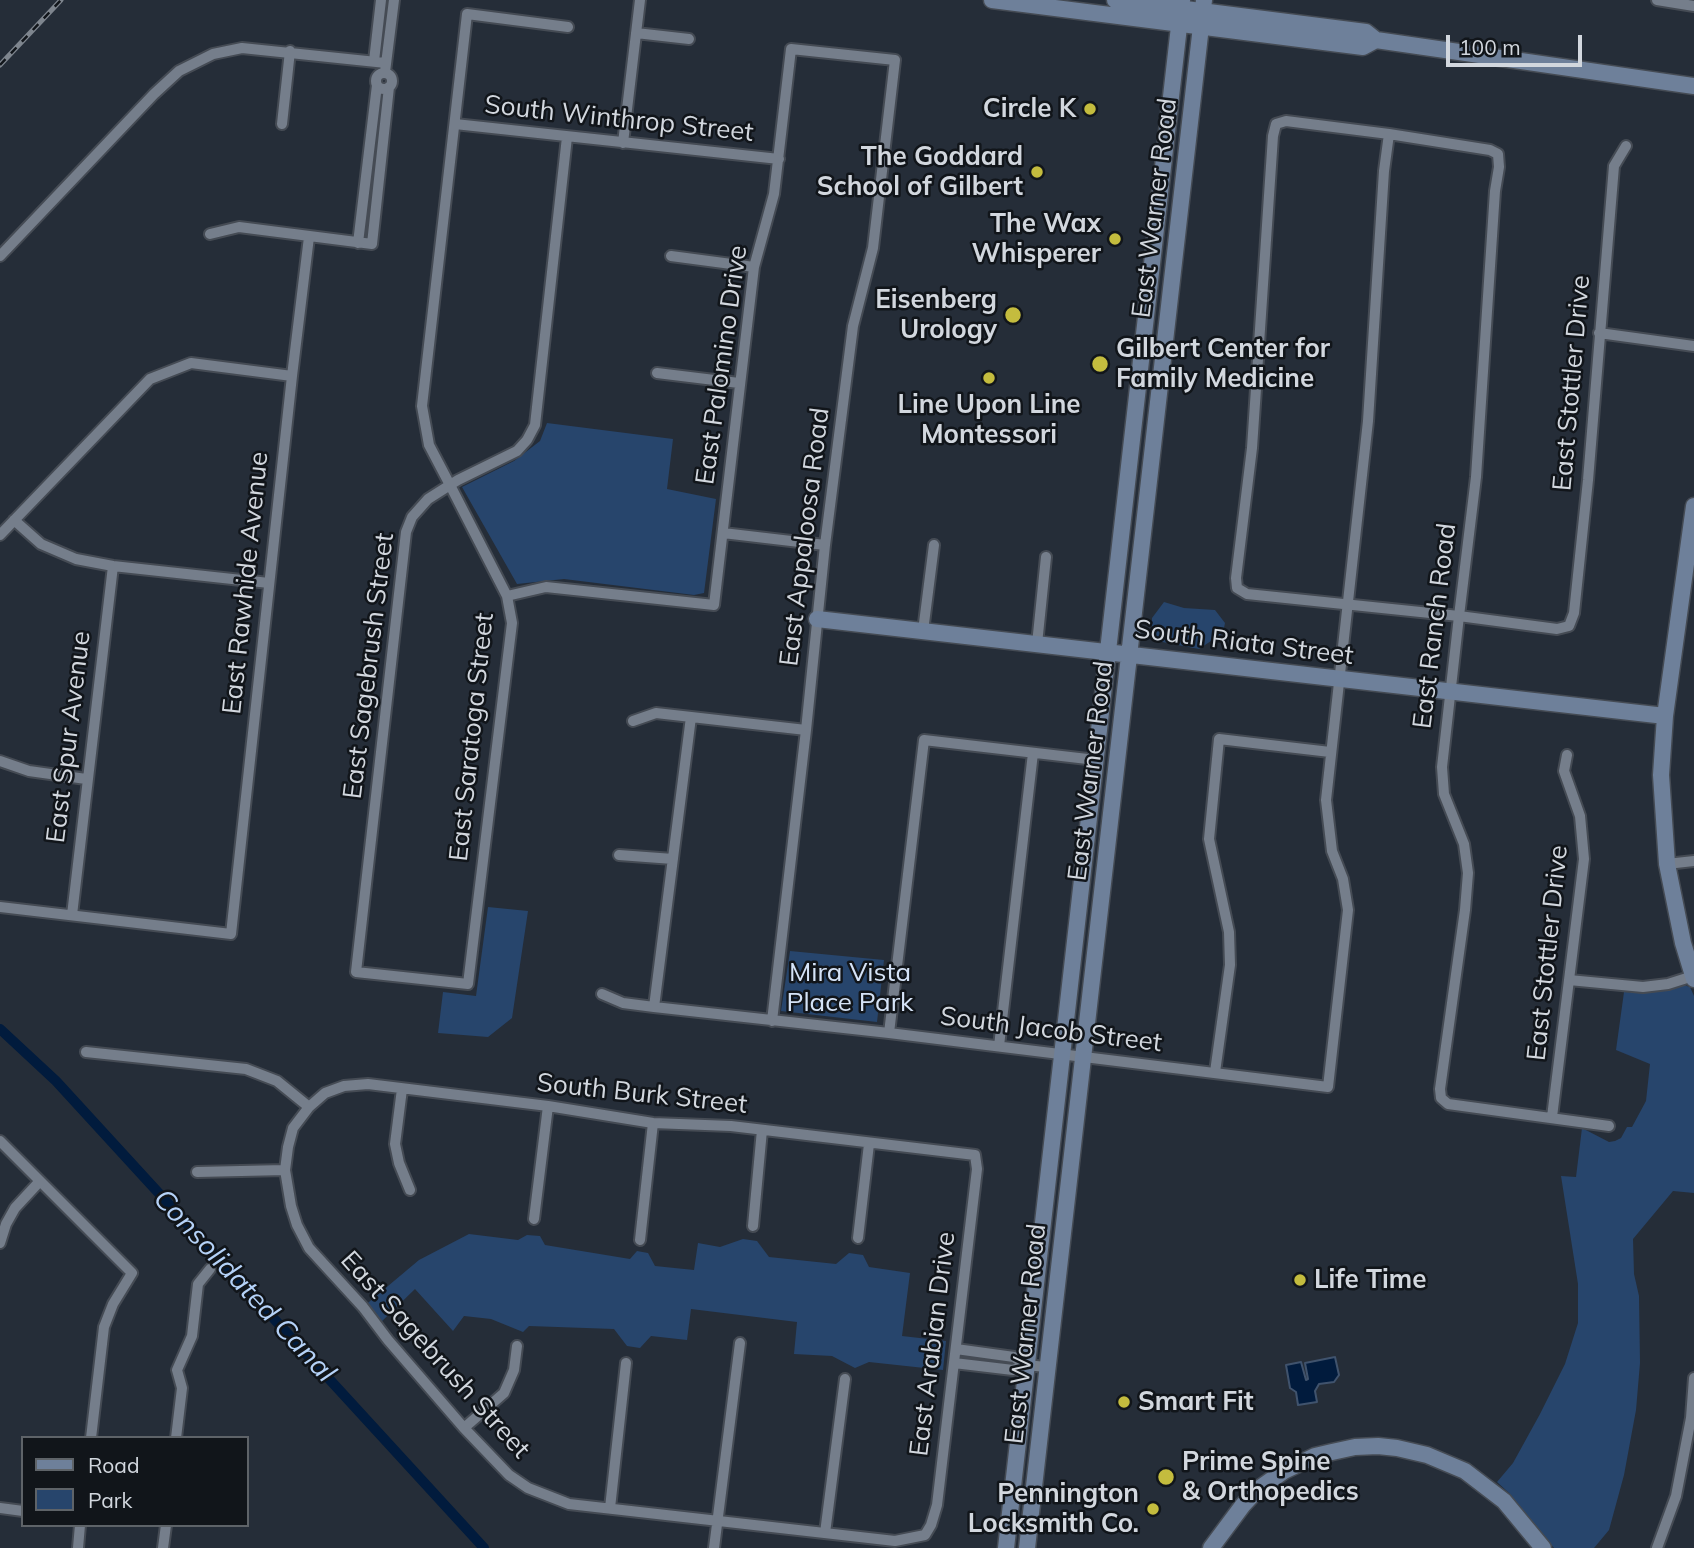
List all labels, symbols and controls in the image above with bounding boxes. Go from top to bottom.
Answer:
scale bar [1449,21,1586,65]
text: 100 m [1459,34,1521,60]
street label: South Winthrop Street [483,89,755,149]
place label: Circle K [983,93,1076,125]
street label: East Warner Road [1126,96,1184,320]
marker: Circle K [1082,101,1098,117]
place label: The Goddard School of Gilbert [817,141,1023,202]
marker: The Goddard School of Gilbert [1029,164,1045,180]
place label: The Wax Whisperer [972,208,1101,270]
marker: The Wax Whisperer [1107,231,1123,247]
street label: East Palomino Drive [690,244,754,486]
street label: East Stottler Drive [1547,274,1597,492]
place label: Eisenberg Urology [875,284,997,346]
marker: Eisenberg Urology [1003,305,1023,325]
place label: Gilbert Center for Family Medicine [1116,333,1330,394]
marker: Gilbert Center for Family Medicine [1090,354,1110,374]
marker: Line Upon Line Montessori [981,370,997,386]
place label: Line Upon Line Montessori [897,389,1081,450]
street label: East Appaloosa Road [774,406,836,668]
street label: East Rawhide Avenue [217,450,275,716]
street label: East Ranch Road [1407,521,1463,731]
street label: East Sagebrush Street [337,531,401,801]
street label: East Saratoga Street [443,611,501,863]
street label: South Riata Street [1133,614,1355,672]
street label: East Spur Avenue [41,629,97,845]
street label: East Warner Road [1062,659,1120,883]
street label: East Stottler Drive [1521,844,1575,1062]
park label: Mira Vista Place Park [787,957,913,1018]
street label: South Jacob Street [938,1001,1164,1059]
street label: South Burk Street [535,1067,749,1121]
water label: Consolidated Canal [146,1182,342,1390]
street label: East Warner Road [999,1222,1053,1446]
street label: East Arabian Drive [904,1230,962,1458]
street label: East Sagebrush Street [334,1245,536,1465]
place label: Life Time [1314,1264,1426,1296]
marker: Life Time [1292,1272,1308,1288]
place label: Smart Fit [1138,1386,1254,1418]
marker: Smart Fit [1116,1394,1132,1410]
legend [21,1436,248,1527]
place label: Prime Spine & Orthopedics [1182,1446,1359,1508]
text: Road [88,1452,139,1478]
marker: Prime Spine & Orthopedics [1156,1467,1176,1487]
place label: Pennington Locksmith Co. [968,1478,1139,1540]
text: Park [88,1487,132,1513]
marker: Pennington Locksmith Co. [1145,1501,1161,1517]

